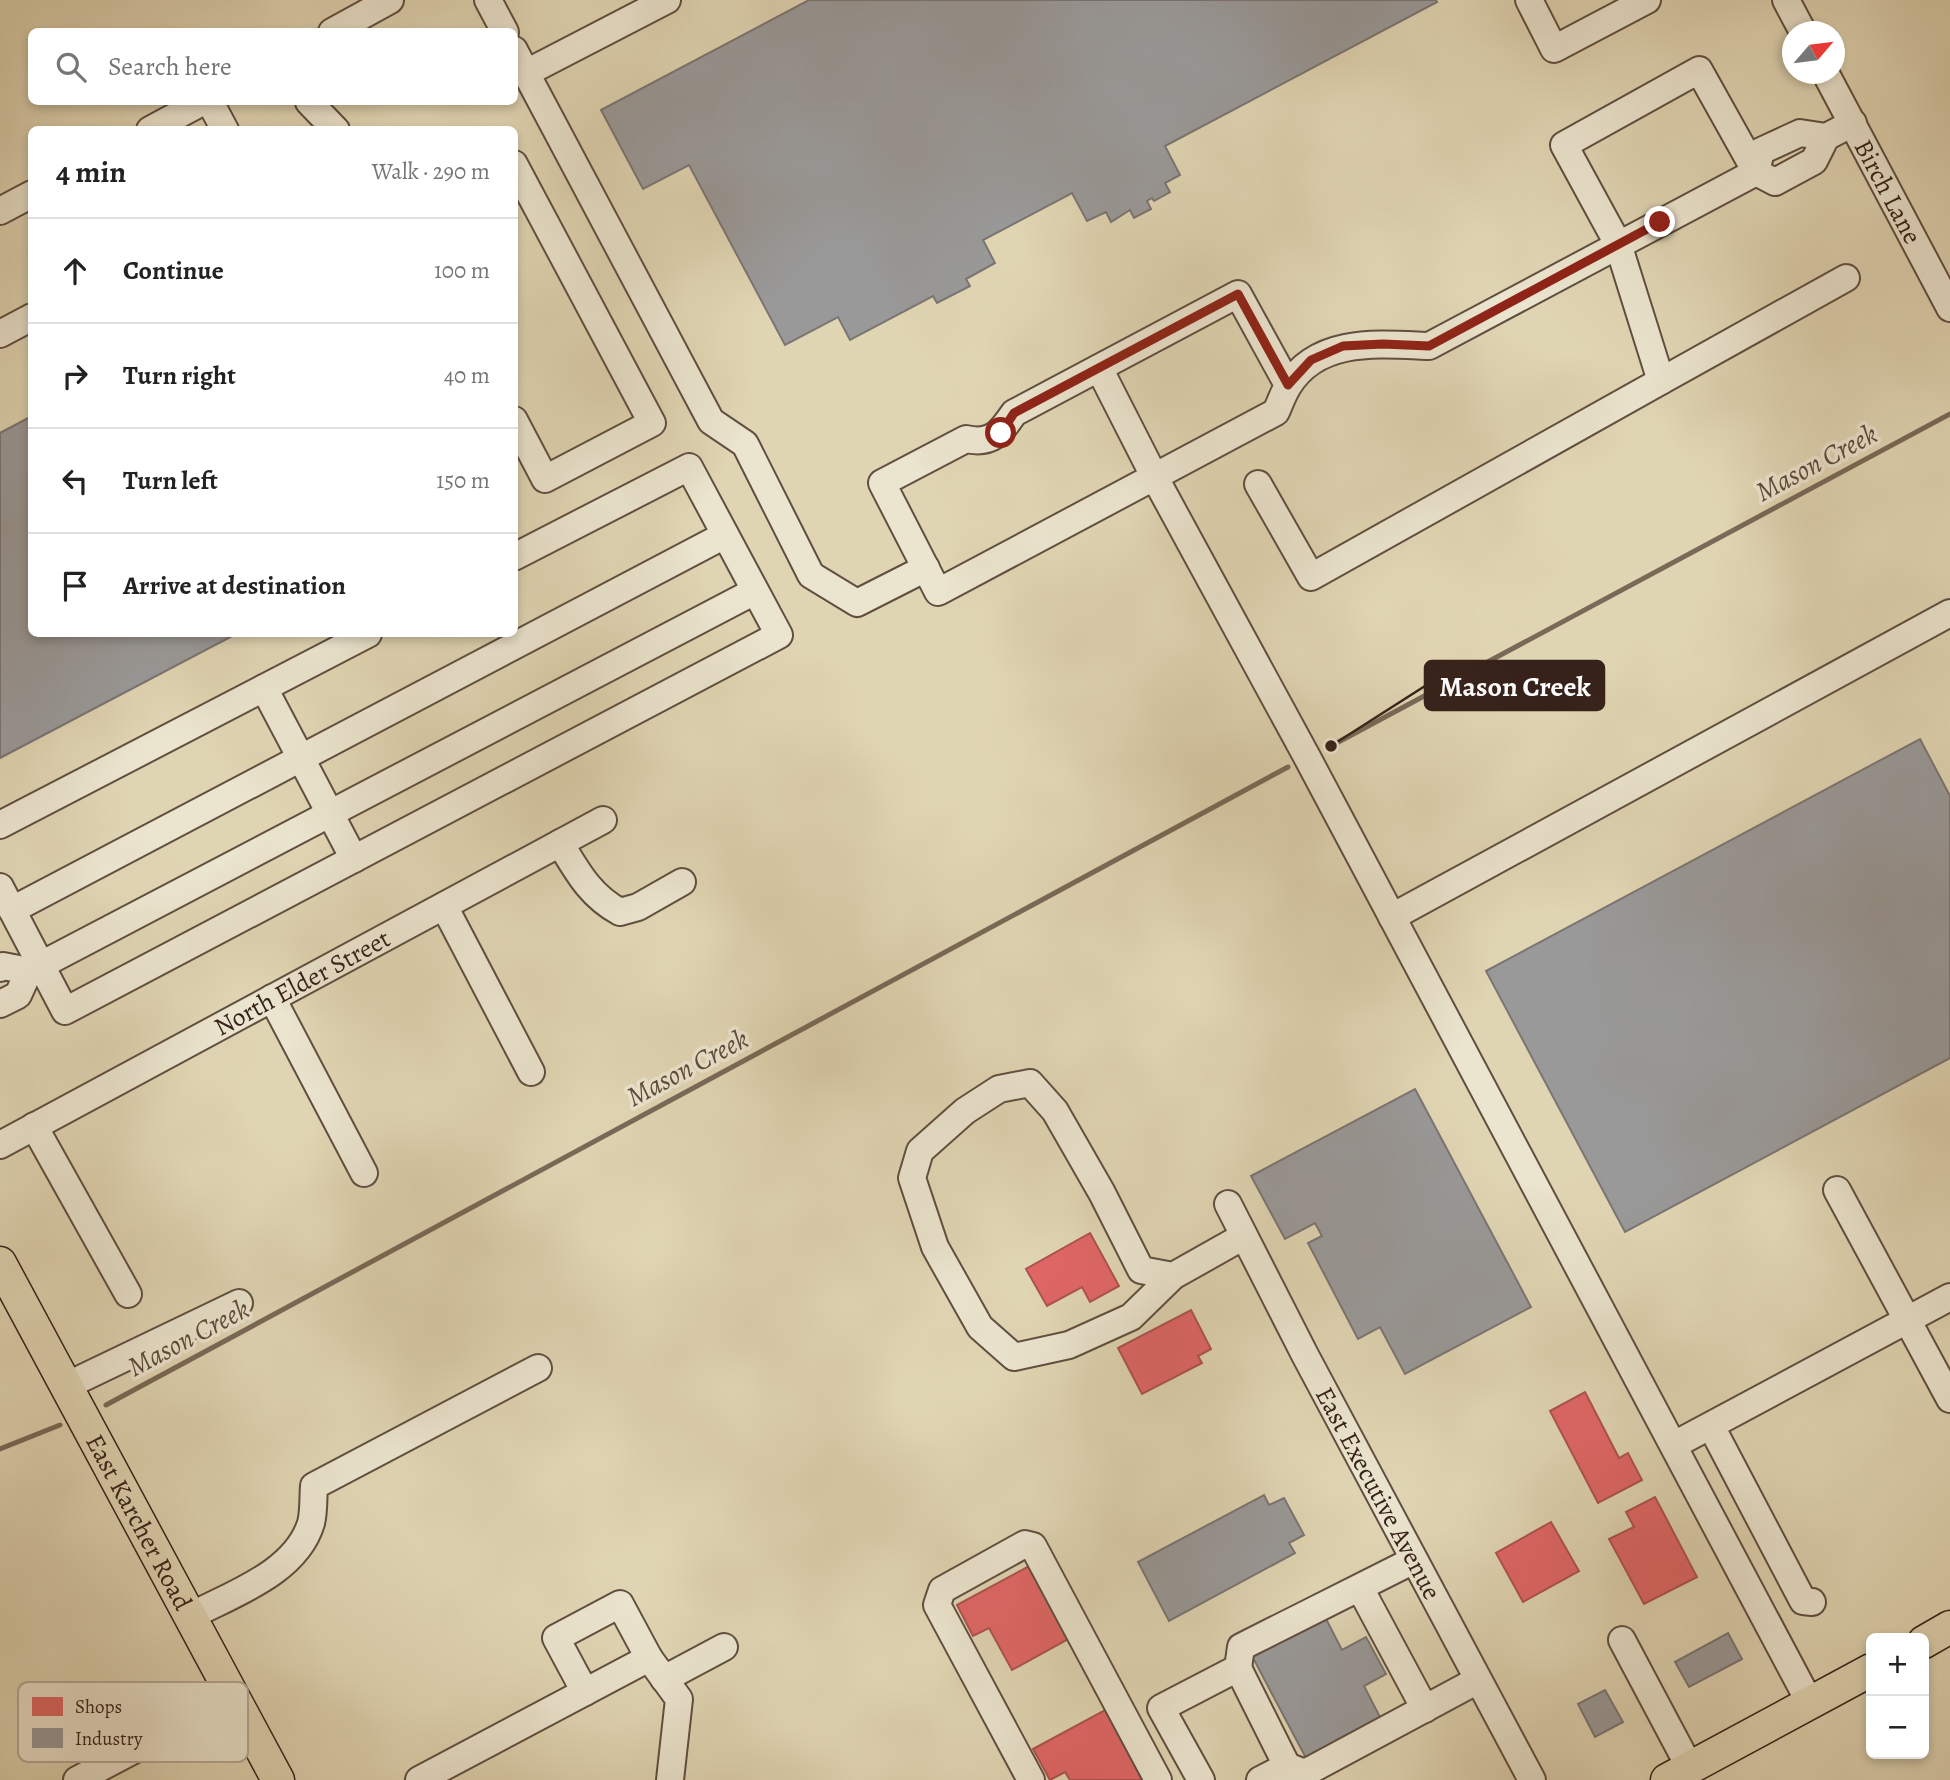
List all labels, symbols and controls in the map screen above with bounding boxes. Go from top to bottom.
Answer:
north arrow [1782,21,1845,84]
search box [28,28,518,105]
icon: search [52,48,90,86]
text: Search here [108,49,232,84]
street label: Birch Lane [1846,133,1930,250]
text: 4 min [56,152,126,192]
text: Walk · 290 m [372,156,490,187]
route end [1644,206,1675,237]
icon: ahead [56,252,94,290]
text: Continue [123,253,224,288]
text: 100 m [434,255,490,286]
icon: right [56,357,94,395]
text: Turn right [123,358,236,393]
text: 40 m [444,360,490,391]
water label: Mason Creek [1749,415,1884,511]
route start [985,417,1016,448]
icon: left [56,462,94,500]
text: Turn left [123,463,218,498]
text: 150 m [436,465,490,496]
icon: arrive [56,567,94,605]
text: Arrive at destination [123,568,346,603]
callout: Mason Creek [1425,661,1604,710]
text: Mason Creek [1439,668,1591,706]
street label: North Elder Street [208,921,397,1044]
water label: Mason Creek [620,1020,755,1116]
water label: Mason Creek [121,1290,256,1386]
street label: East Executive Avenue [1307,1381,1449,1606]
street label: East Karcher Road [77,1428,200,1616]
map controls [1866,1633,1929,1759]
button: + [1866,1633,1929,1696]
legend [18,1682,248,1762]
text: Shops [75,1694,122,1720]
button: − [1866,1696,1929,1759]
text: Industry [75,1726,143,1752]

